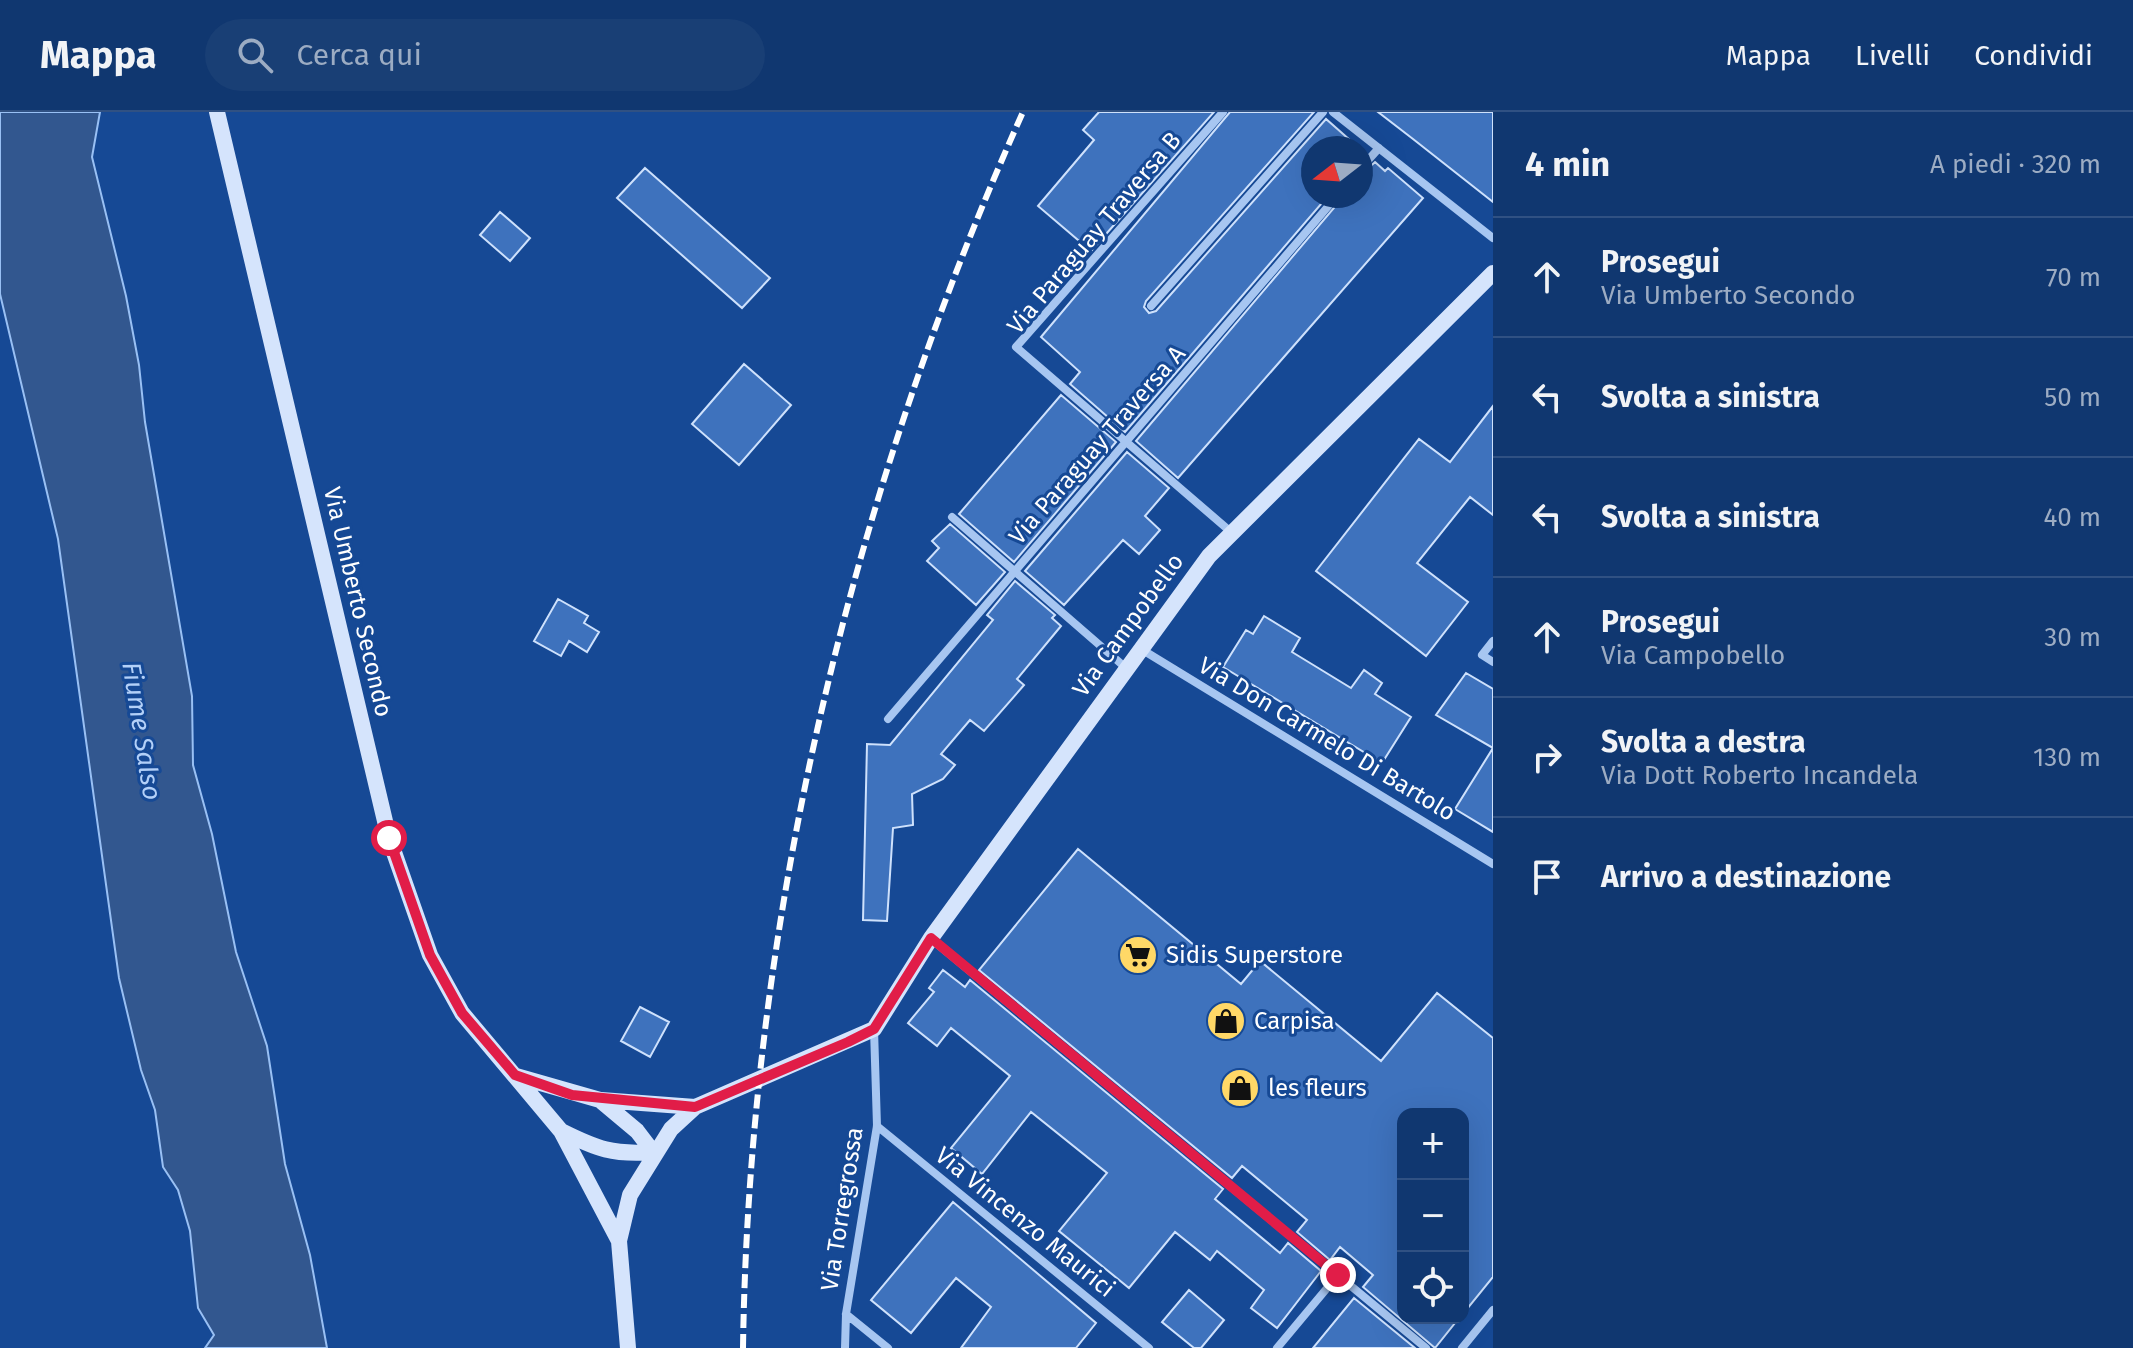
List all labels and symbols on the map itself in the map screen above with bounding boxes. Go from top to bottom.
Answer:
street label: Via Paraguay Traversa B [1001,126,1187,340]
north arrow [1301,136,1373,208]
street label: Via Paraguay Traversa A [1003,340,1191,550]
street label: Via Umberto Secondo [318,484,398,720]
street label: Via Campobello [1067,548,1189,702]
street label: Via Don Carmelo Di Bartolo [1194,651,1460,827]
water label: Fiume Salso [115,660,168,802]
route start [371,820,407,856]
supermarket icon: Sidis Superstore [1117,934,1159,976]
place label: Sidis Superstore [1166,941,1343,969]
shop icon: Carpisa [1205,1000,1247,1042]
place label: Carpisa [1254,1007,1335,1035]
shop icon: les fleurs [1219,1067,1261,1109]
place label: les fleurs [1268,1074,1367,1102]
street label: Via Torregrossa [815,1125,869,1293]
street label: Via Vincenzo Maurici [930,1141,1120,1303]
route end [1320,1257,1356,1293]

